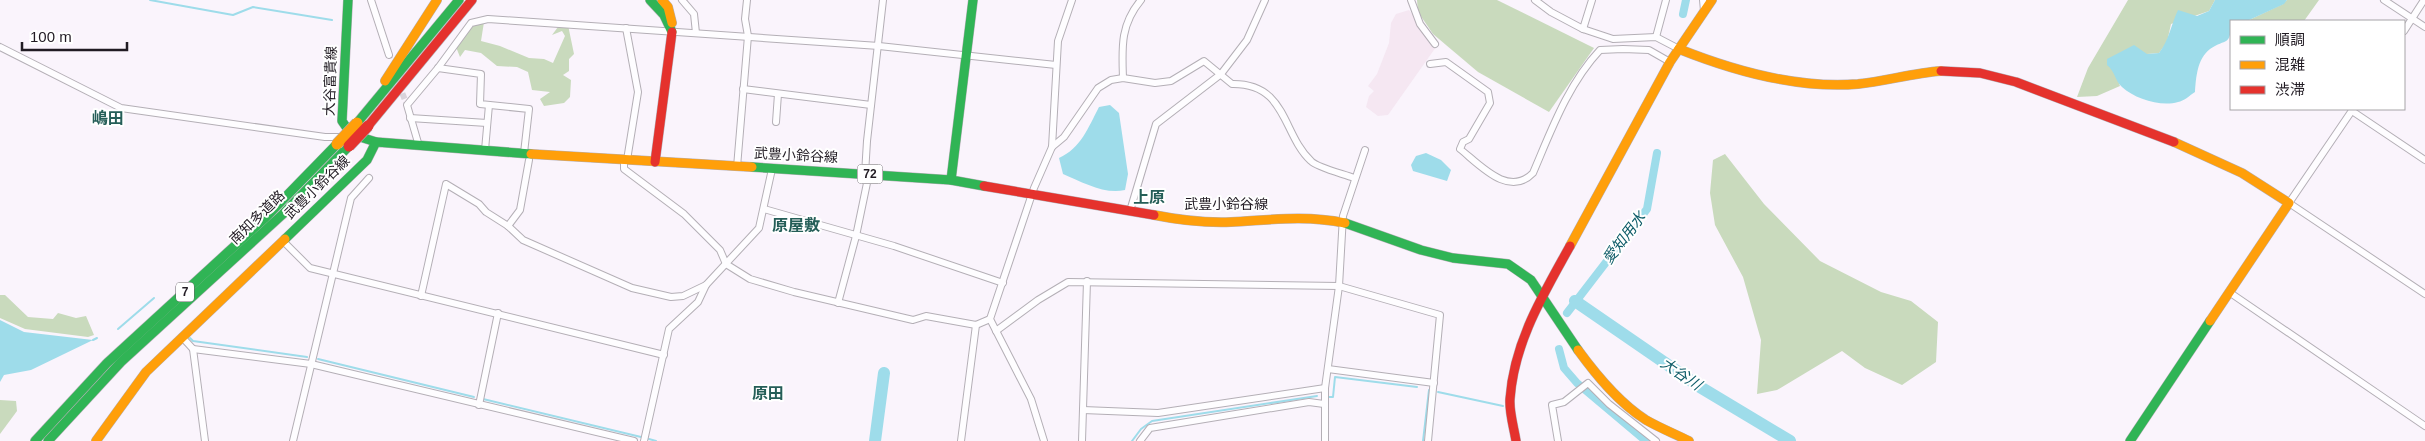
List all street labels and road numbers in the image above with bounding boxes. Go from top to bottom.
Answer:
street label: 大谷富貴線 [321,46,339,116]
street label: 武豊小鈴谷線 [754,145,838,165]
street label: 武豊小鈴谷線 [281,152,353,222]
road number: 72 [858,164,882,183]
street label: 南知多道路 [226,187,288,247]
street label: 武豊小鈴谷線 [1184,196,1268,212]
road number: 7 [176,282,194,302]

